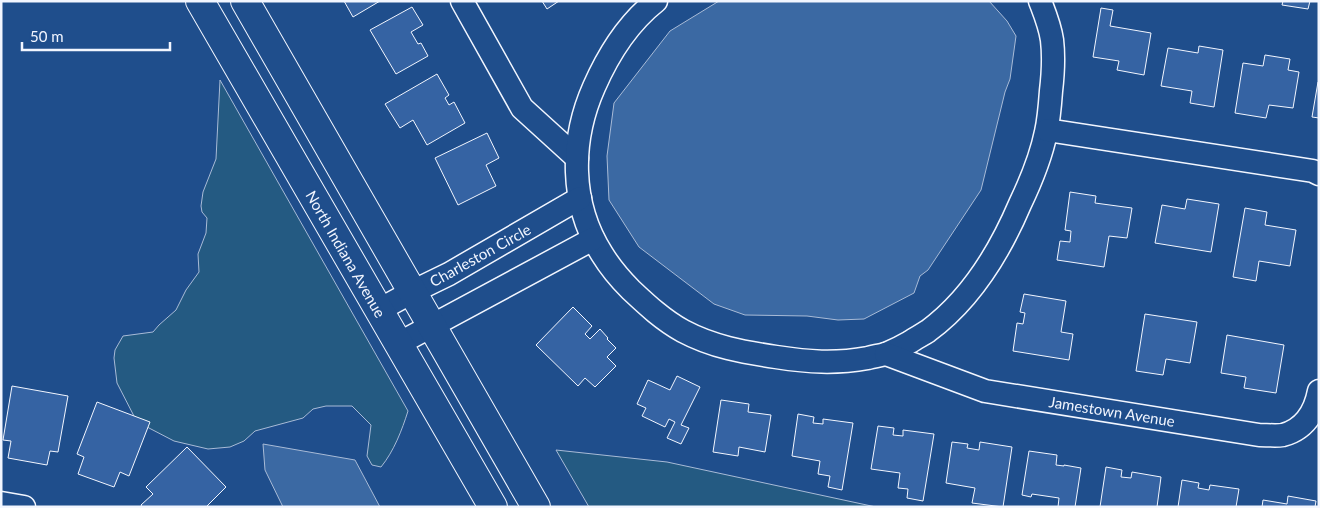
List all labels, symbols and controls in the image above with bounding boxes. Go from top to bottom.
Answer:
scale bar [22,20,170,52]
text: 50 m [30,27,64,45]
street label: North Indiana Avenue [302,187,390,321]
street label: Charleston Circle [426,220,534,290]
street label: Jamestown Avenue [1048,392,1176,430]

